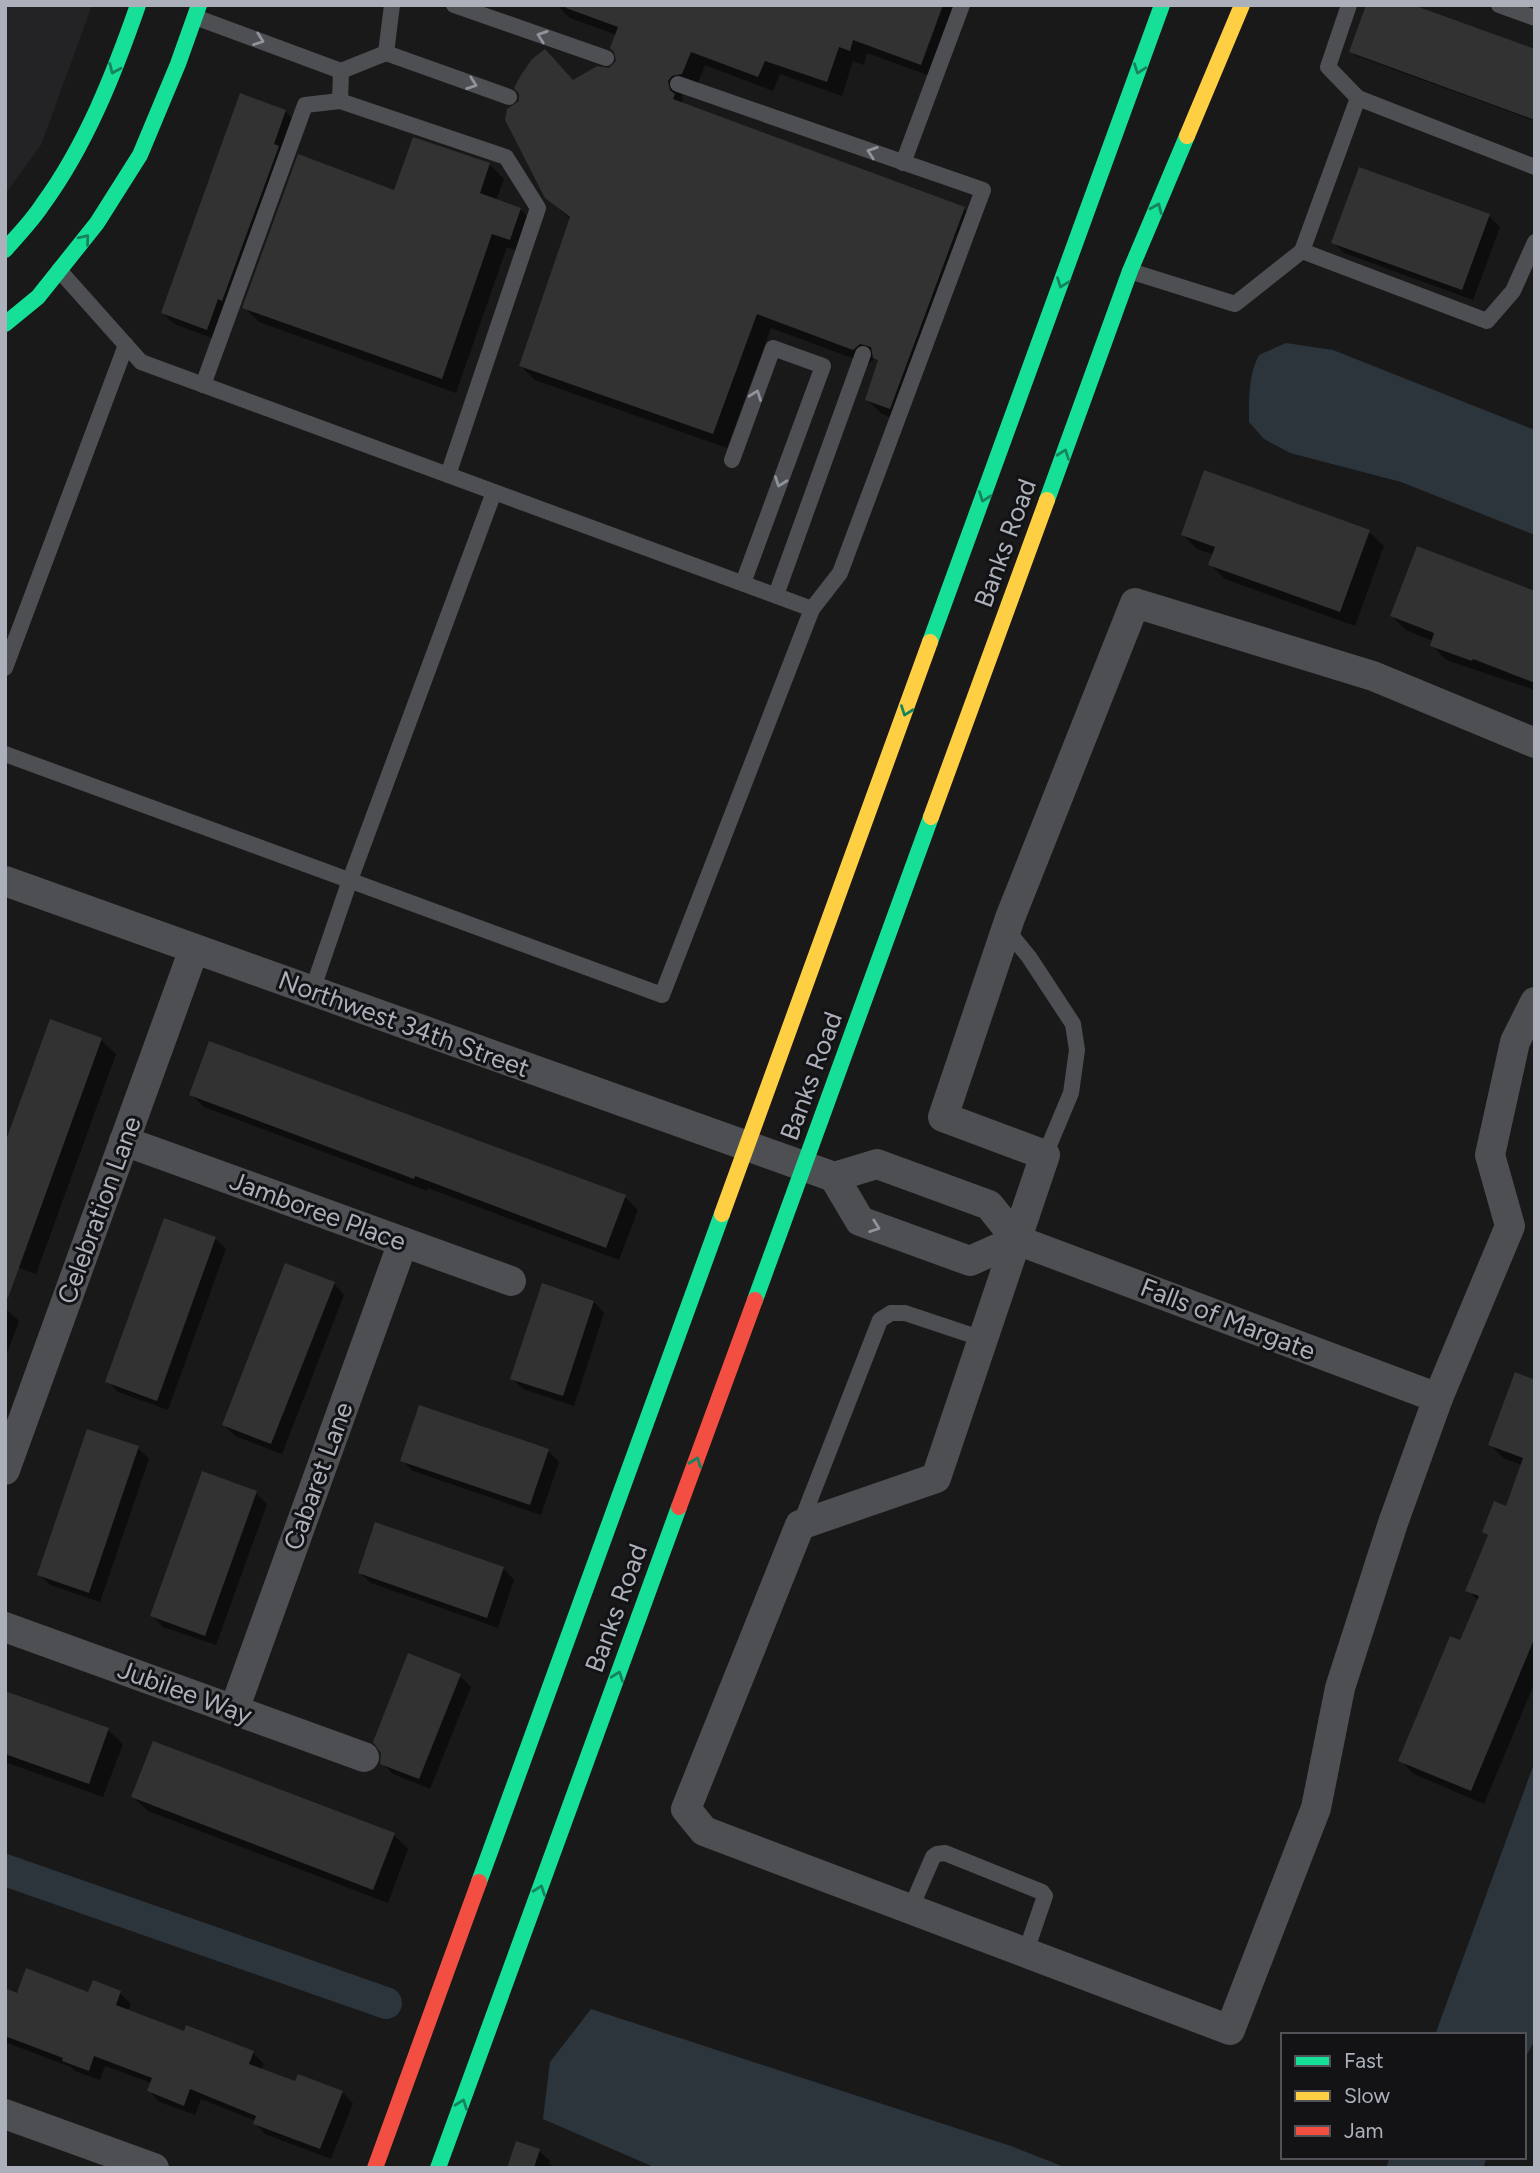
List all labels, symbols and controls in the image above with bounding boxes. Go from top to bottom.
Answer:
one-way arrow [536,30,548,44]
one-way arrow [253,32,265,46]
one-way arrow [108,62,122,74]
one-way arrow [1133,63,1147,75]
one-way arrow [466,76,478,90]
one-way arrow [867,146,879,160]
one-way arrow [1148,203,1162,215]
one-way arrow [76,234,89,246]
one-way arrow [1056,277,1070,289]
one-way arrow [747,390,761,402]
one-way arrow [1055,449,1069,461]
street label: Banks Road [967,474,1043,612]
one-way arrow [774,475,788,487]
one-way arrow [978,491,992,503]
one-way arrow [901,704,915,716]
street label: Northwest 34th Street [274,964,534,1084]
street label: Banks Road [773,1007,849,1145]
street label: Celebration Lane [50,1112,148,1308]
street label: Jamboree Place [226,1164,410,1258]
one-way arrow [869,1219,881,1233]
street label: Falls of Margate [1136,1271,1320,1367]
street label: Cabaret Lane [276,1398,360,1554]
one-way arrow [687,1457,701,1469]
street label: Banks Road [578,1539,654,1677]
street label: Jubilee Way [114,1653,257,1731]
one-way arrow [609,1671,623,1683]
one-way arrow [531,1884,545,1896]
legend [1281,2033,1526,2159]
text: Fast [1344,2048,1384,2073]
text: Slow [1344,2083,1390,2108]
one-way arrow [453,2098,467,2110]
text: Jam [1344,2118,1383,2143]

